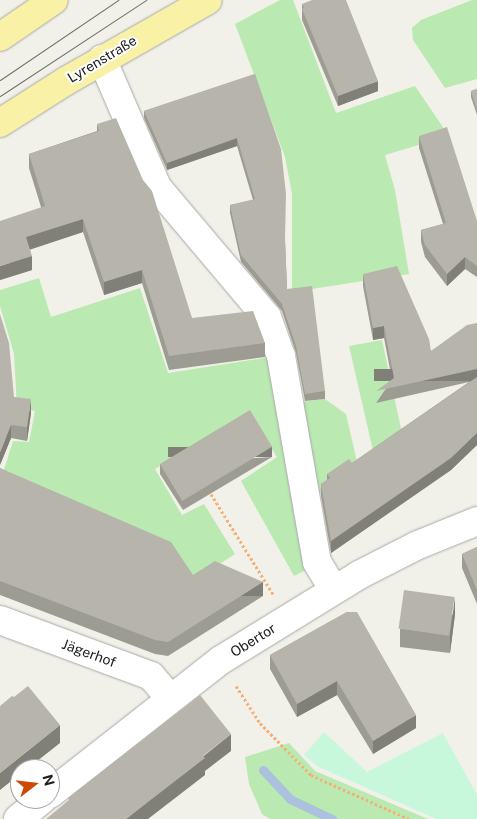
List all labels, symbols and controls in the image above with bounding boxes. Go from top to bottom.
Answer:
street label: Lyrenstraße [64,32,140,86]
street label: Obertor [227,620,279,660]
street label: Jägerhof [60,635,118,671]
north arrow [10,759,60,809]
text: N [39,773,58,788]

